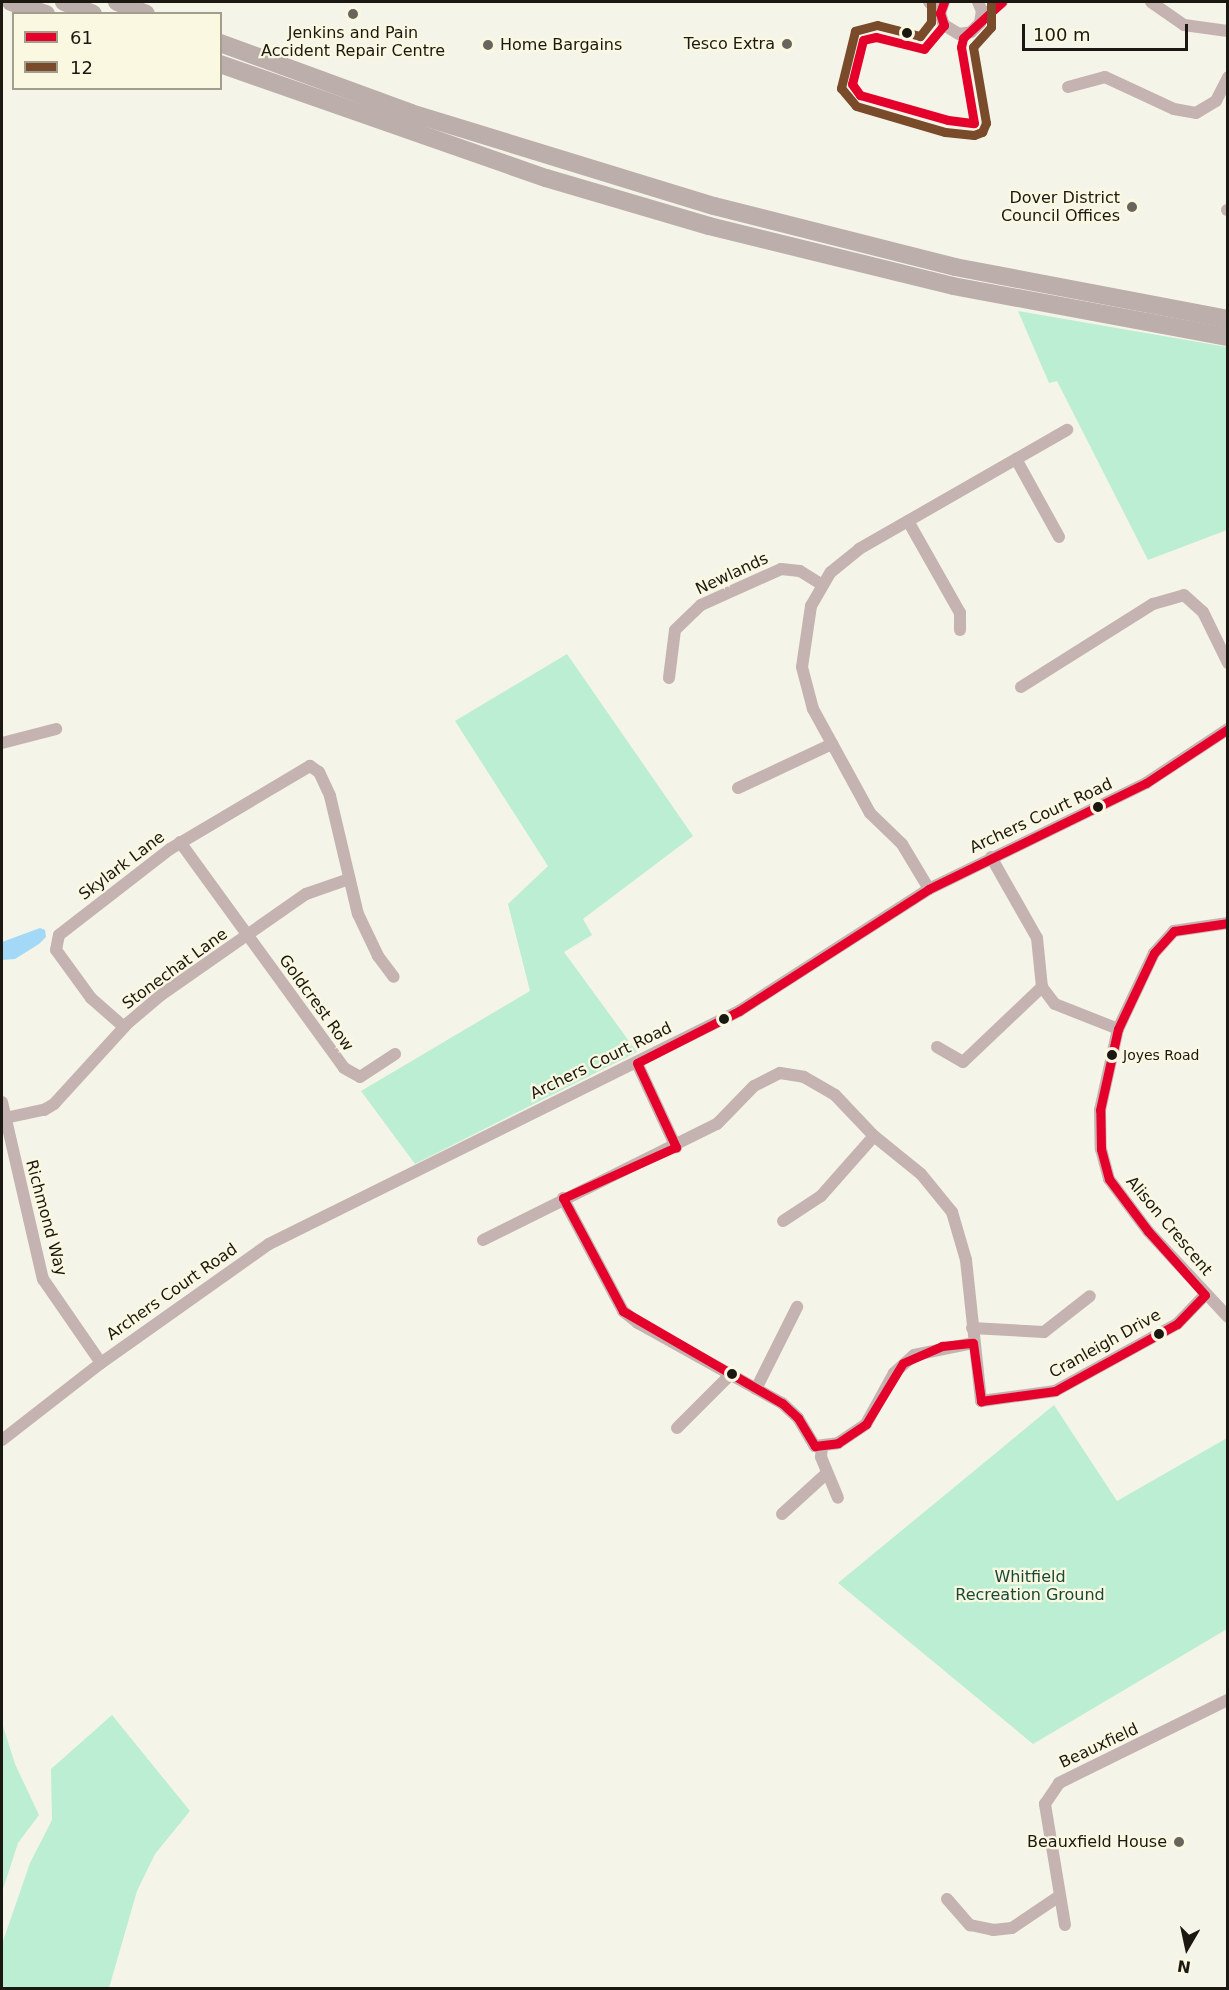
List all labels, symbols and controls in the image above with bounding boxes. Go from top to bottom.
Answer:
marker: Jenkins and Pain Accident Repair Centre [346,7,360,21]
legend [12,12,222,90]
scale bar [1025,12,1192,50]
place label: Jenkins and Pain Accident Repair Centre [261,23,445,61]
text: 100 m [1033,24,1091,45]
text: 61 [70,27,93,48]
unlabelled marker [901,27,913,39]
place label: Tesco Extra [684,34,775,54]
place label: Home Bargains [500,35,622,55]
marker: Tesco Extra [780,37,794,51]
marker: Home Bargains [481,38,495,52]
text: 12 [70,57,93,78]
place label: Dover District Council Offices [1001,188,1120,226]
marker: Dover District Council Offices [1125,200,1139,214]
street label: Newlands [693,549,771,599]
street label: Archers Court Road [967,775,1115,857]
unlabelled marker [1092,801,1104,813]
street label: Skylark Lane [75,828,169,904]
street label: Stonechat Lane [119,924,231,1014]
street label: Goldcrest Row [275,951,357,1055]
unlabelled marker [718,1013,730,1025]
street label: Archers Court Road [527,1018,675,1104]
place label: Joyes Road [1123,1047,1199,1063]
marker: Joyes Road [1106,1049,1118,1061]
street label: Richmond Way [21,1158,71,1278]
street label: Alison Crescent [1122,1172,1216,1280]
street label: Archers Court Road [103,1240,241,1344]
street label: Cranleigh Drive [1046,1305,1164,1383]
unlabelled marker [1153,1328,1165,1340]
unlabelled marker [726,1368,738,1380]
park label: Whitfield Recreation Ground [955,1567,1105,1605]
street label: Beauxfield [1057,1719,1141,1773]
place label: Beauxfield House [1027,1832,1167,1852]
marker: Beauxfield House [1172,1835,1186,1849]
north arrow [1157,1918,1217,1978]
text: N [1176,1956,1192,1977]

